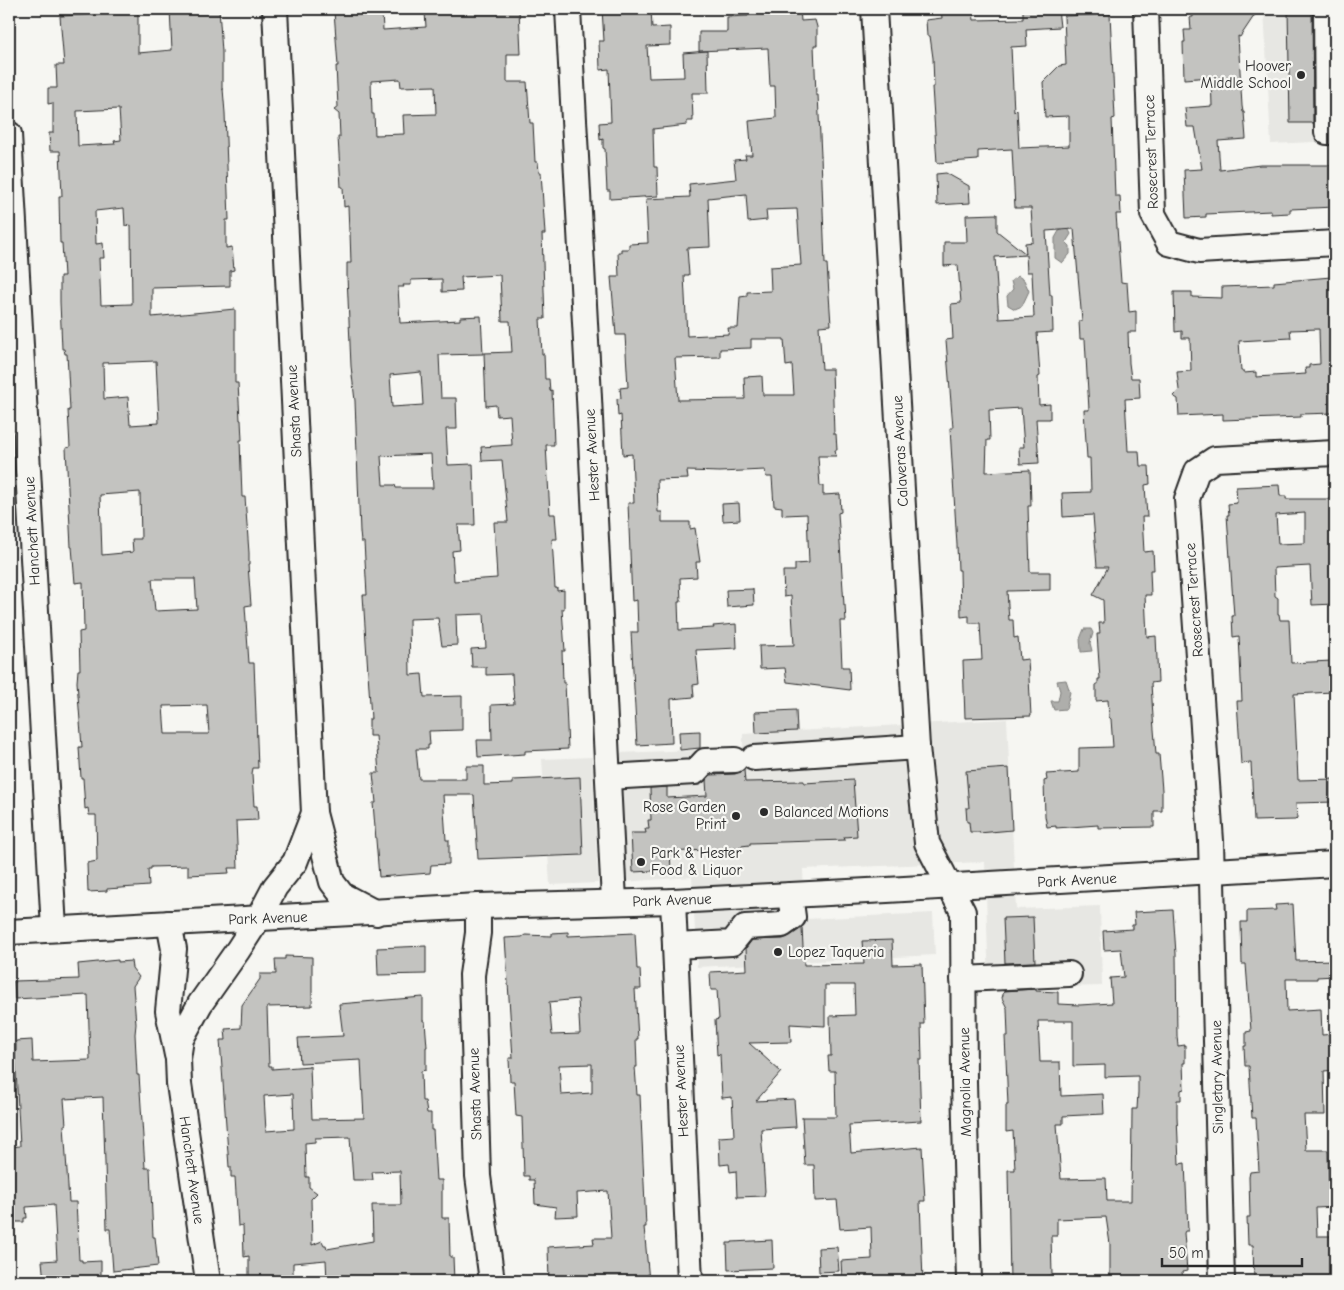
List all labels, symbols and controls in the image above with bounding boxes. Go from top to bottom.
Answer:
place label: Hoover Middle School [1201,57,1291,92]
marker: Hoover Middle School [1295,69,1307,81]
street label: Rosecrest Terrace [1140,94,1162,210]
street label: Shasta Avenue [283,364,305,458]
street label: Calaveras Avenue [888,394,912,507]
street label: Hester Avenue [581,408,603,502]
street label: Hanchett Avenue [20,476,44,586]
street label: Rosecrest Terrace [1181,542,1207,658]
place label: Rose Garden Print [643,798,727,833]
place label: Balanced Motions [774,803,889,821]
marker: Balanced Motions [758,806,770,818]
marker: Rose Garden Print [730,810,742,822]
place label: Park & Hester Food & Liquor [651,844,743,879]
marker: Park & Hester Food & Liquor [635,856,647,868]
street label: Park Avenue [1037,869,1118,891]
street label: Park Avenue [632,890,712,910]
street label: Park Avenue [228,908,308,928]
place label: Lopez Taqueria [788,943,884,961]
marker: Lopez Taqueria [772,946,784,958]
street label: Singletary Avenue [1207,1020,1227,1134]
street label: Magnolia Avenue [955,1027,975,1137]
street label: Hester Avenue [670,1044,692,1138]
street label: Shasta Avenue [464,1047,486,1141]
street label: Hanchett Avenue [176,1115,209,1226]
scale bar [1162,1235,1302,1267]
text: 50 m [1169,1244,1204,1262]

